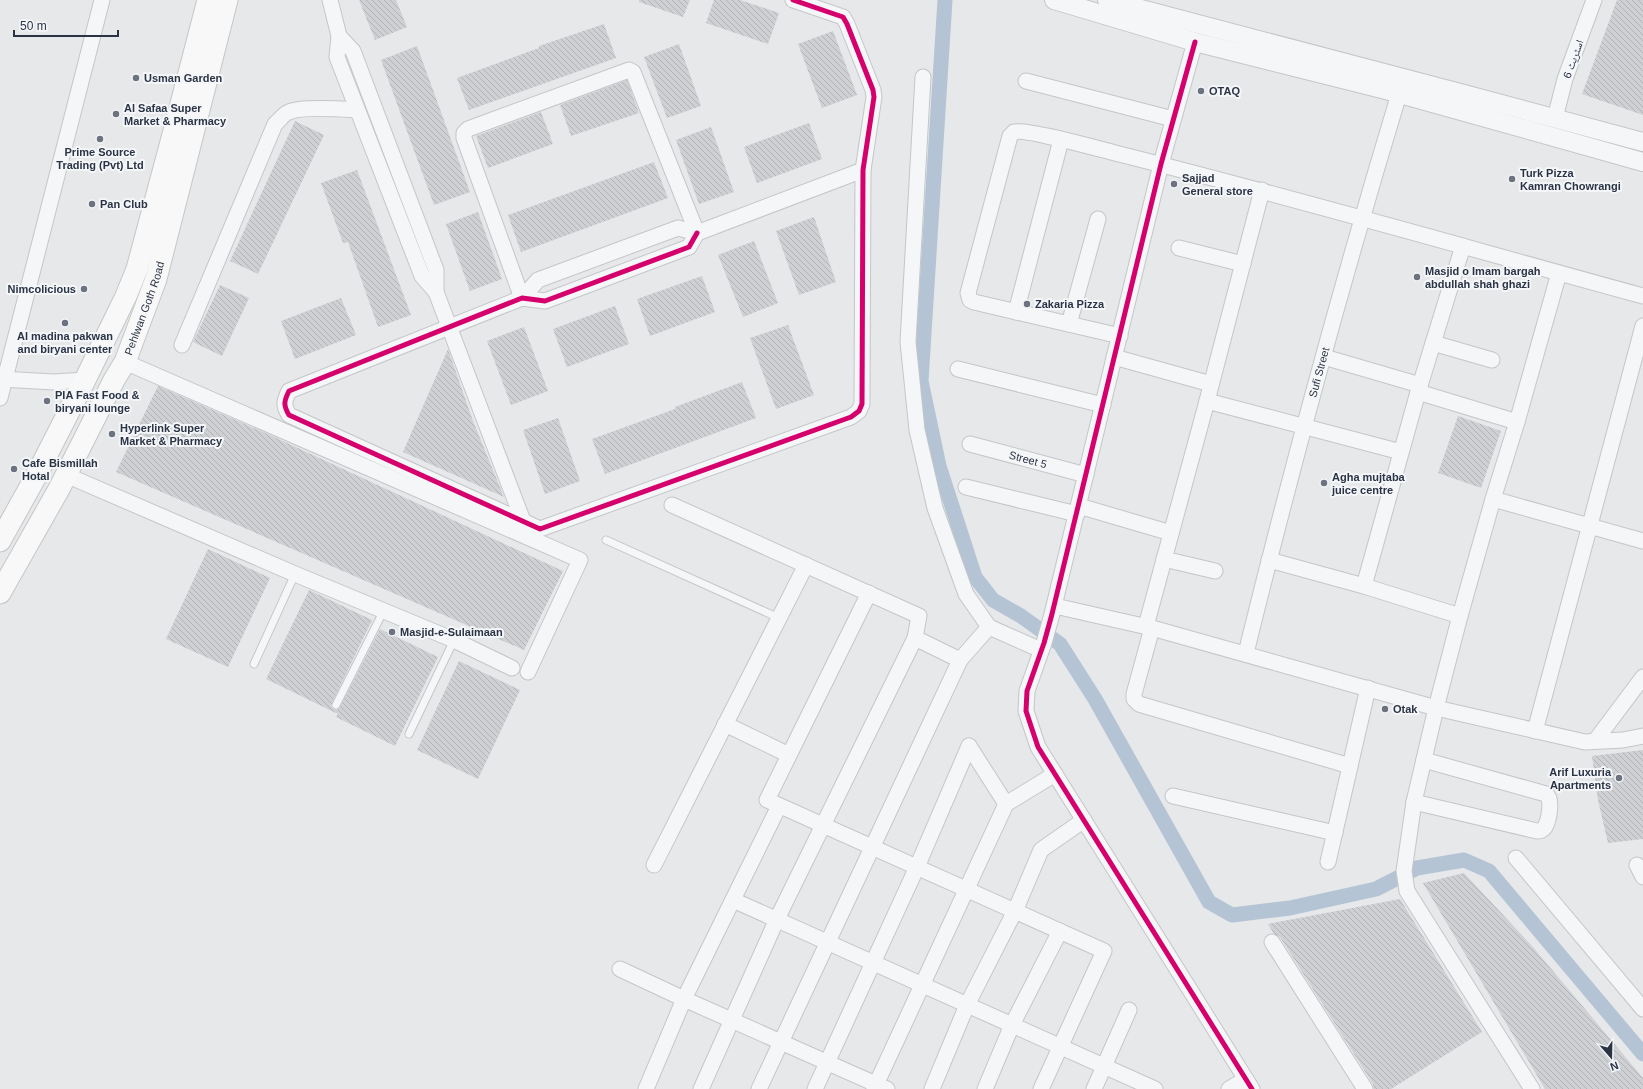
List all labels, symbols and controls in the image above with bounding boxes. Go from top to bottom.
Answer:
scale bar [14,12,118,38]
text: 50 m [20,19,47,33]
street label: اسٹریٹ 6 [1560,38,1586,80]
place label: Usman Garden [144,72,223,84]
marker: Usman Garden [131,73,141,83]
place label: OTAQ [1209,85,1240,97]
marker: OTAQ [1196,86,1206,96]
place label: Al Safaa Super Market & Pharmacy [124,102,227,127]
marker: Al Safaa Super Market & Pharmacy [111,109,121,119]
marker: Prime Source Trading (Pvt) Ltd [95,134,105,144]
place label: Prime Source Trading (Pvt) Ltd [56,146,144,171]
place label: Turk Pizza Kamran Chowrangi [1520,167,1621,192]
place label: Sajjad General store [1182,172,1253,197]
marker: Turk Pizza Kamran Chowrangi [1507,174,1517,184]
marker: Sajjad General store [1169,179,1179,189]
place label: Pan Club [100,198,148,210]
marker: Pan Club [87,199,97,209]
street label: Pehlwan Goth Road [122,260,166,357]
place label: Masjid o Imam bargah abdullah shah ghazi [1425,265,1541,290]
marker: Masjid o Imam bargah abdullah shah ghazi [1412,272,1422,282]
place label: Nimcolicious [8,283,76,295]
marker: Nimcolicious [79,284,89,294]
place label: Zakaria Pizza [1035,298,1105,310]
marker: Zakaria Pizza [1022,299,1032,309]
marker: Al madina pakwan and biryani center [60,318,70,328]
place label: Al madina pakwan and biryani center [17,330,113,355]
street label: Sufi Street [1306,346,1331,399]
place label: PIA Fast Food & biryani lounge [55,389,140,414]
marker: PIA Fast Food & biryani lounge [42,396,52,406]
place label: Hyperlink Super Market & Pharmacy [120,422,223,447]
marker: Hyperlink Super Market & Pharmacy [107,429,117,439]
street label: Street 5 [1008,449,1048,470]
place label: Cafe Bismillah Hotal [22,457,98,482]
marker: Cafe Bismillah Hotal [9,464,19,474]
place label: Agha mujtaba juice centre [1331,471,1406,496]
marker: Agha mujtaba juice centre [1319,478,1329,488]
place label: Masjid-e-Sulaimaan [400,626,503,638]
marker: Masjid-e-Sulaimaan [387,627,397,637]
place label: Otak [1393,703,1418,715]
marker: Otak [1380,704,1390,714]
place label: Arif Luxuria Apartments [1549,766,1612,791]
marker: Arif Luxuria Apartments [1614,773,1624,783]
north arrow [1591,1037,1631,1077]
text: N [1609,1059,1620,1073]

